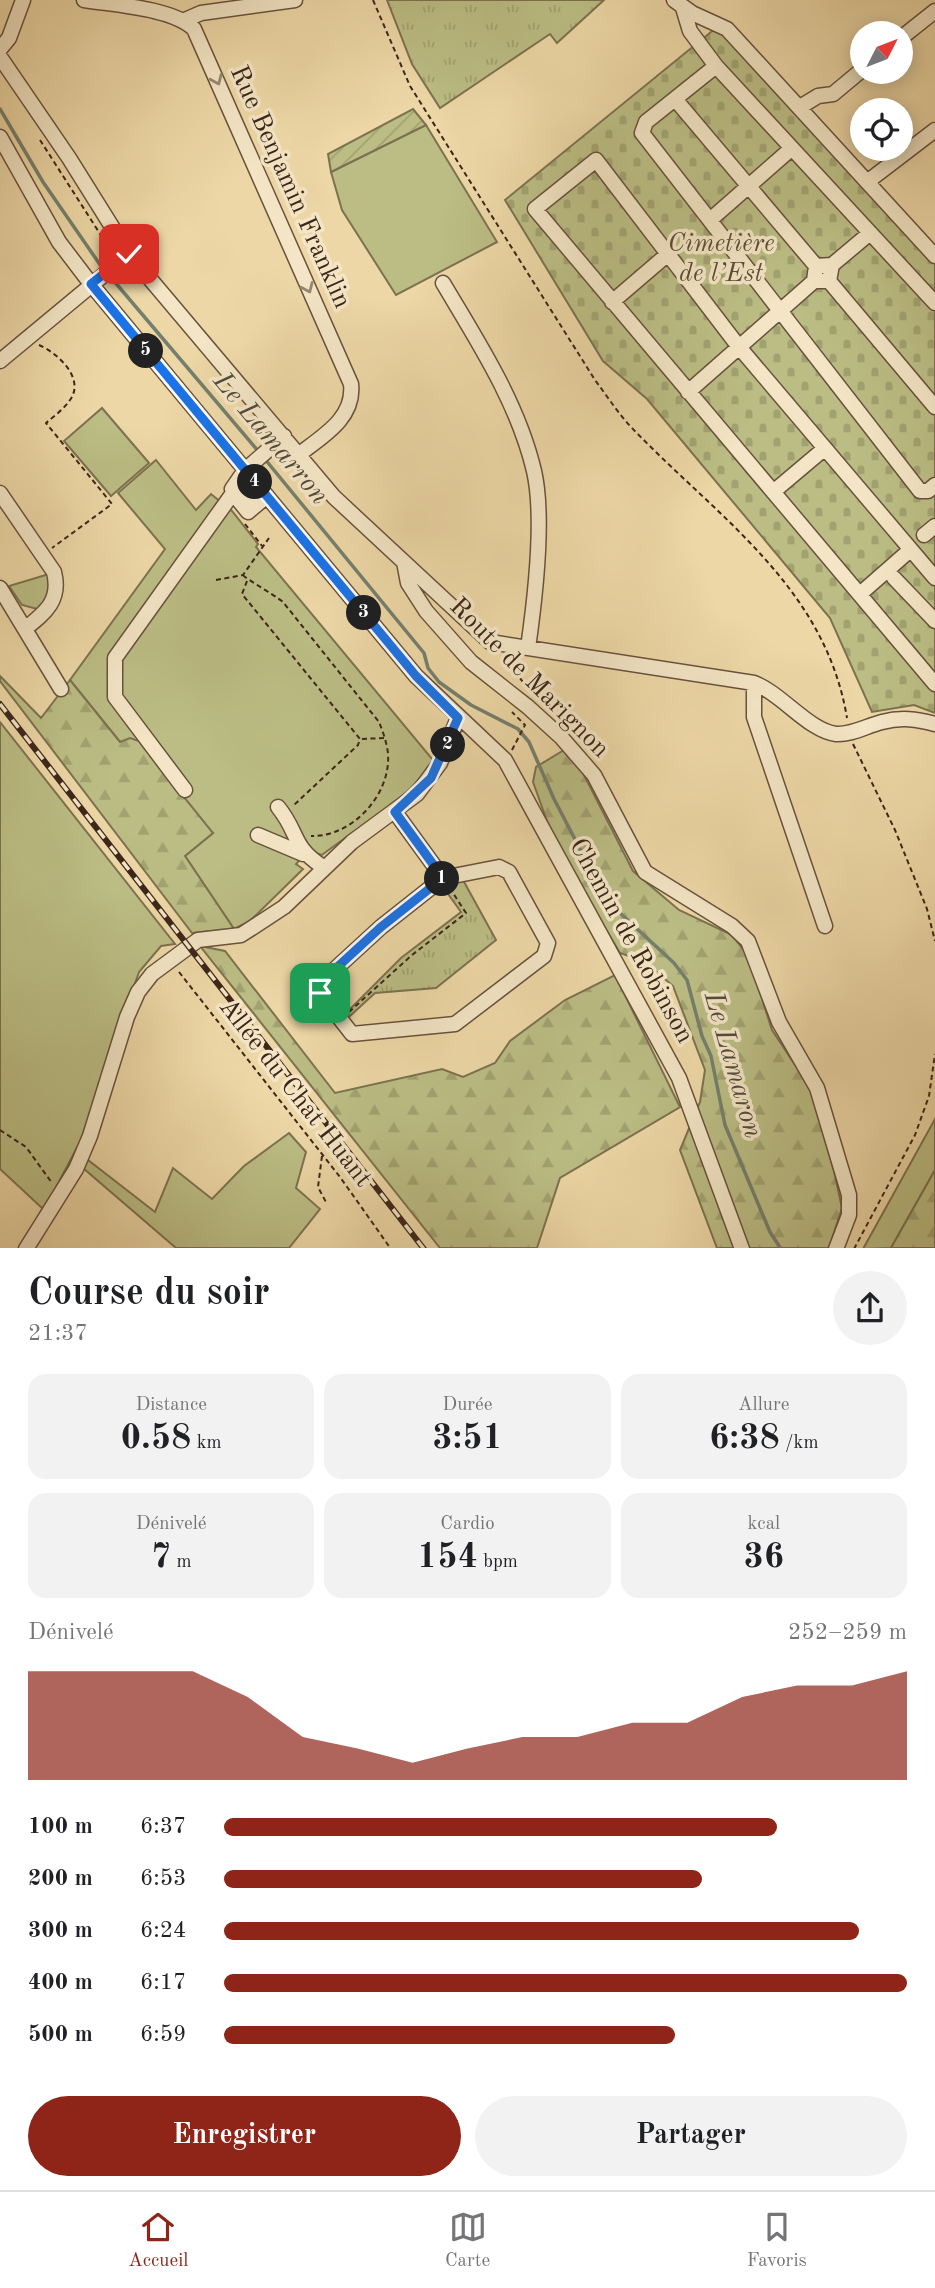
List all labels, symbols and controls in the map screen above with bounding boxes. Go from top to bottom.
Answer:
north arrow [850,21,914,84]
map controls [850,21,913,161]
street label: Rue Benjamin Franklin [225,62,355,312]
one-way arrow [208,73,222,85]
button: locate [850,98,913,161]
pin [99,224,159,284]
park label: Cimetière de l’Est [667,231,775,287]
icon: check [110,235,148,273]
one-way arrow [300,282,314,294]
pin: 5 [128,334,164,368]
text: 5 [140,341,151,360]
water label: Le Lamarron [206,367,333,510]
pin: 4 [238,464,272,500]
text: 4 [249,472,260,491]
street label: Route de Marignon [444,593,614,763]
pin: 3 [346,596,382,630]
text: 3 [358,603,369,622]
pin: 2 [430,728,466,762]
text: 2 [442,735,453,754]
street label: Chemin de Robinson [564,834,698,1048]
pin: 1 [424,862,460,896]
text: 1 [436,869,447,888]
pin [290,963,350,1023]
icon: arrive [301,974,339,1012]
water label: Le Lamaron [697,988,766,1141]
street label: Allée du Chat Huant [214,994,376,1192]
button: share [833,1271,907,1345]
text: Course du soir [28,1275,270,1313]
text: 21:37 [28,1322,88,1345]
text: Distance [135,1396,207,1415]
text: Durée [442,1396,493,1415]
text: Allure [738,1396,790,1415]
text: 0.58 [121,1421,191,1456]
text: 3:51 [432,1421,503,1456]
text: 6:38 [709,1421,780,1456]
text: km [191,1434,222,1453]
text: /km [780,1434,819,1453]
text: Dénivelé [136,1515,207,1534]
text: Cardio [440,1515,495,1534]
text: kcal [747,1515,780,1534]
text: 7 [151,1540,171,1575]
text: 154 [417,1540,478,1575]
text: 36 [744,1540,784,1575]
text: m [171,1553,192,1572]
text: bpm [478,1553,518,1572]
text: Dénivelé [28,1621,114,1644]
text: 252–259 m [788,1621,907,1644]
text: 100 m [28,1815,93,1838]
text: 6:37 [140,1815,186,1838]
text: 200 m [28,1867,93,1890]
text: 6:53 [140,1867,186,1890]
text: 300 m [28,1919,93,1942]
text: 6:24 [140,1919,186,1942]
text: 400 m [28,1971,93,1994]
text: 6:17 [140,1971,186,1994]
text: 500 m [28,2023,93,2046]
text: 6:59 [140,2023,186,2046]
button: Enregistrer [28,2096,461,2176]
button: Partager [475,2096,907,2176]
tab: Accueil [128,2208,188,2273]
tab: Carte [445,2208,490,2273]
tab: Favoris [747,2208,807,2273]

